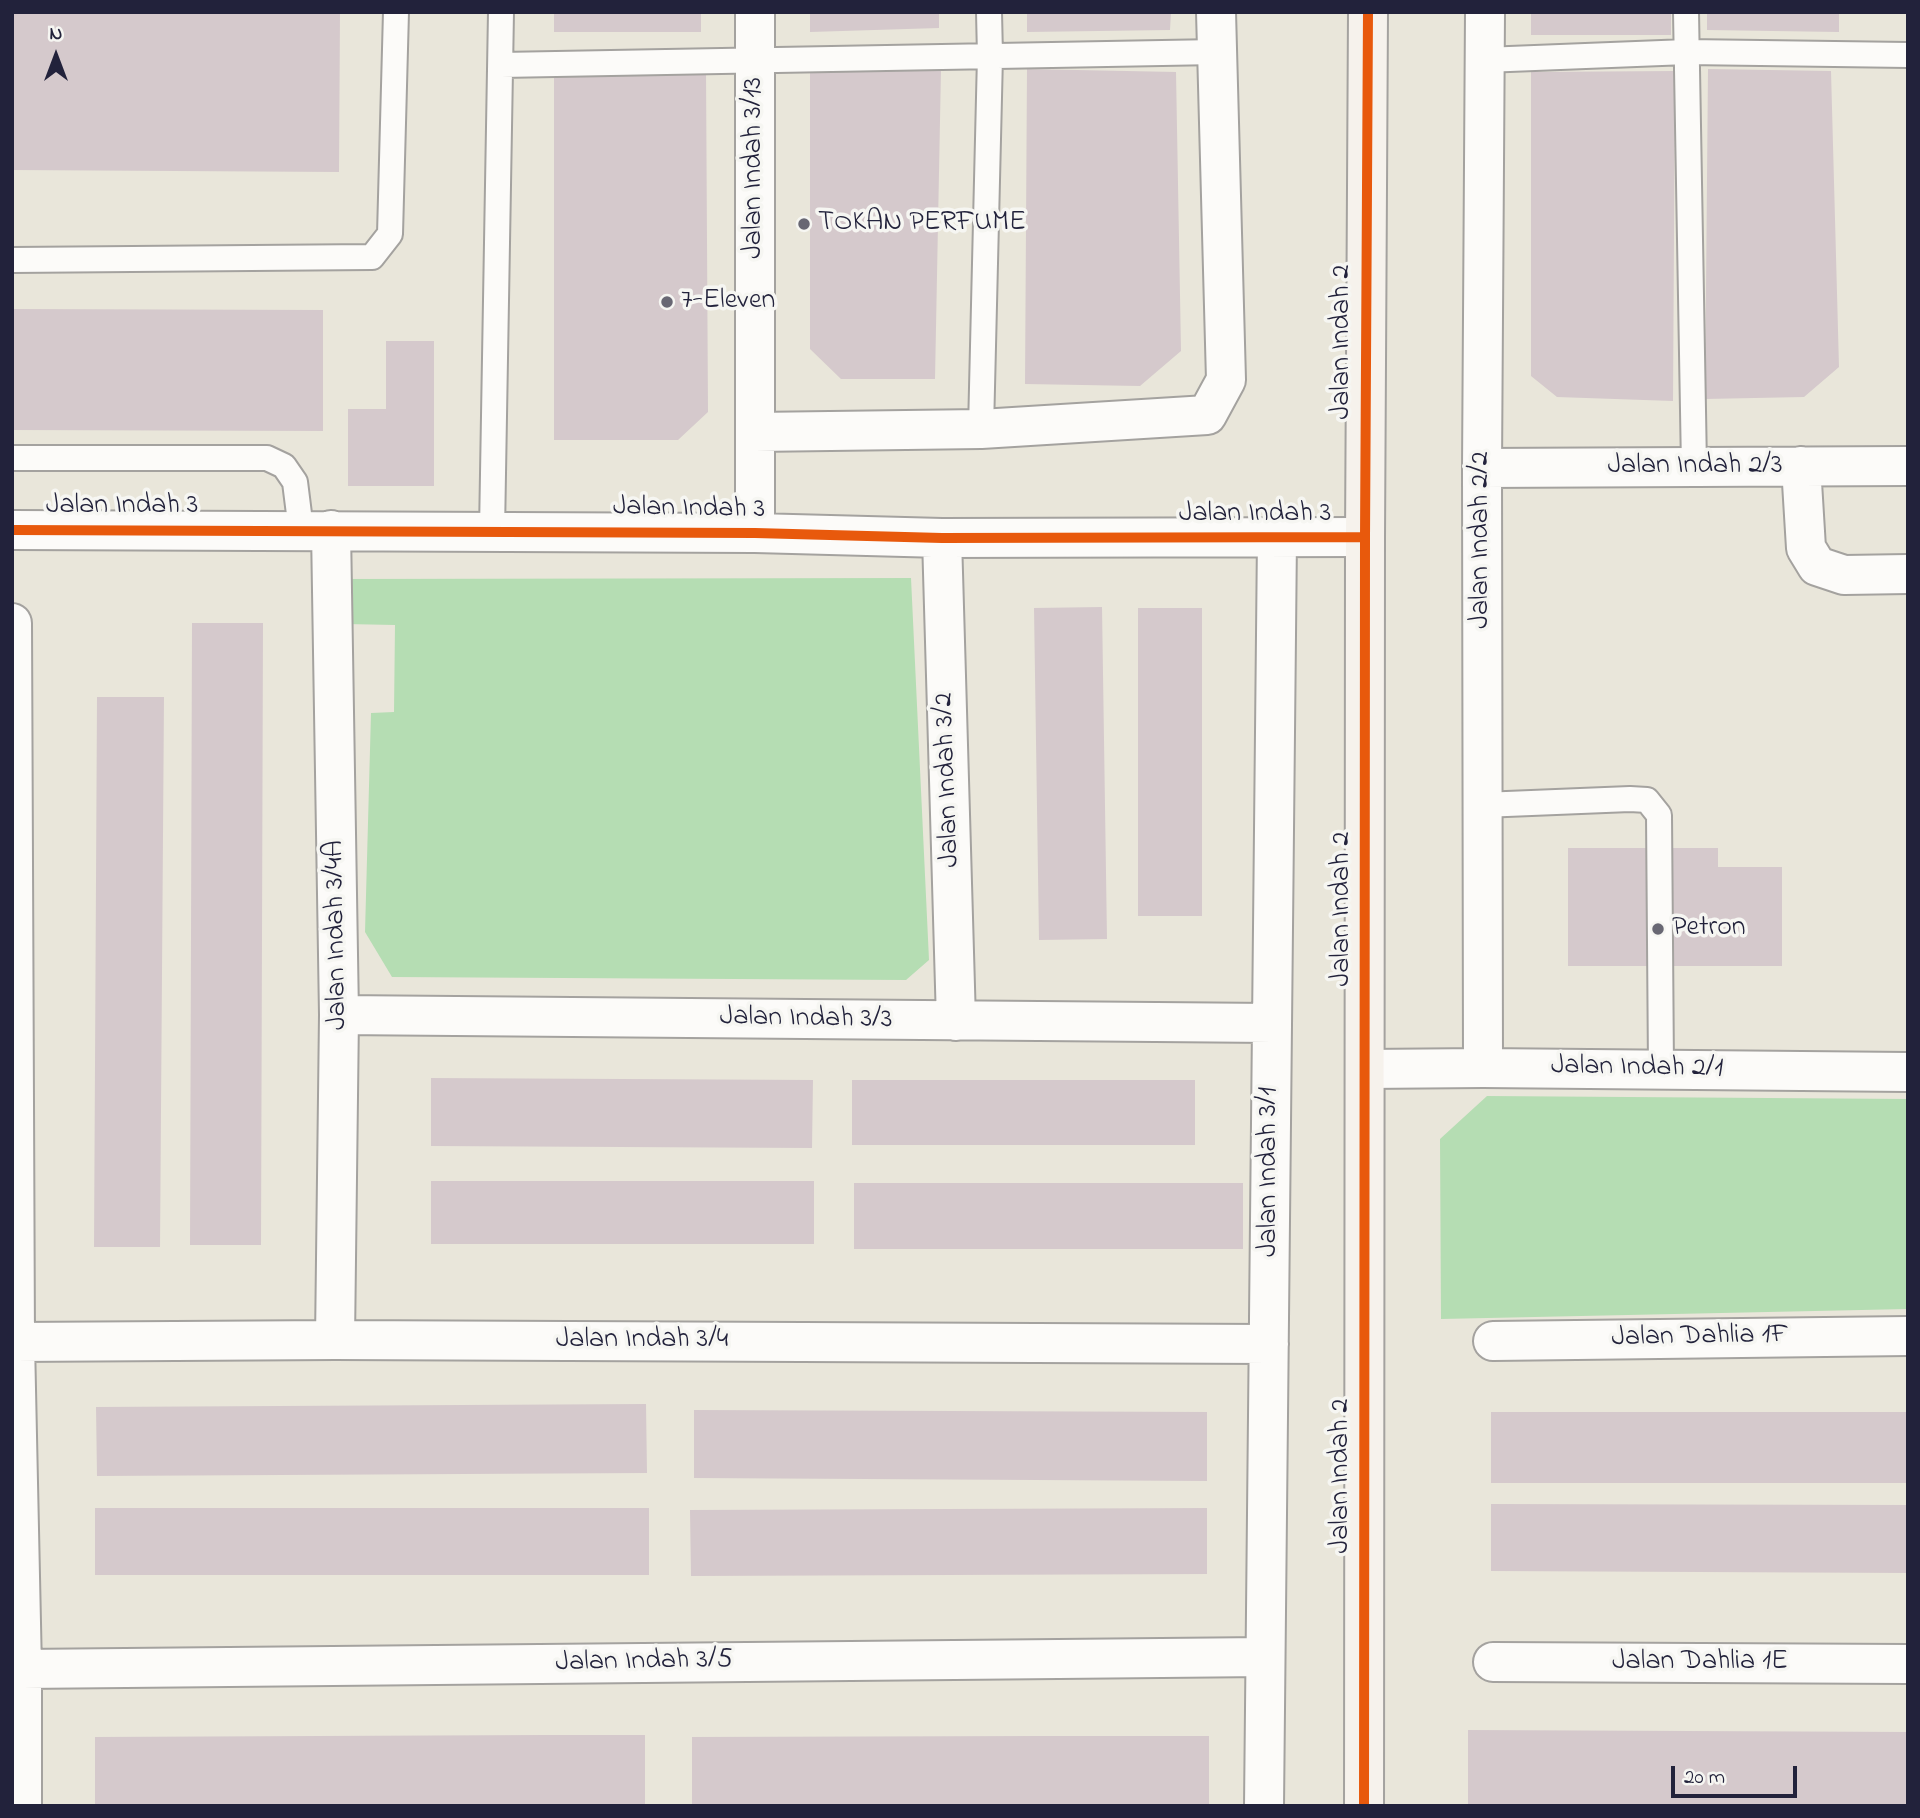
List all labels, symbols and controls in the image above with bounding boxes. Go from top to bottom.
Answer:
north arrow [21,21,91,91]
text: N [50,21,62,48]
street label: Jalan Indah 3/13 [738,77,772,259]
place label: TOKAN PERFUME [818,207,1026,241]
marker: TOKAN PERFUME [796,216,812,232]
street label: Jalan Indah 2 [1326,265,1360,419]
place label: 7-Eleven [681,285,775,319]
marker: 7-Eleven [659,294,675,310]
street label: Jalan Indah 2/3 [1607,450,1783,484]
street label: Jalan Indah 2/2 [1465,451,1499,629]
street label: Jalan Indah 3 [46,490,198,524]
street label: Jalan Indah 3 [612,492,766,528]
street label: Jalan Indah 3 [1179,498,1331,532]
street label: Jalan Indah 3/2 [929,692,969,868]
street label: Jalan Indah 2 [1326,832,1360,986]
street label: Jalan Indah 3/4A [320,840,356,1030]
place label: Petron [1672,912,1746,946]
marker: Petron [1650,921,1666,937]
street label: Jalan Indah 3/3 [719,1002,893,1038]
street label: Jalan Indah 2/1 [1550,1051,1724,1087]
street label: Jalan Indah 3/1 [1253,1087,1287,1257]
street label: Jalan Dahlia 1F [1611,1320,1789,1356]
street label: Jalan Indah 3/4 [556,1324,728,1358]
street label: Jalan Indah 2 [1325,1399,1359,1553]
street label: Jalan Indah 3/5 [555,1645,733,1681]
street label: Jalan Dahlia 1E [1612,1646,1788,1680]
scale bar [1675,1752,1801,1796]
text: 20 m [1684,1763,1725,1793]

